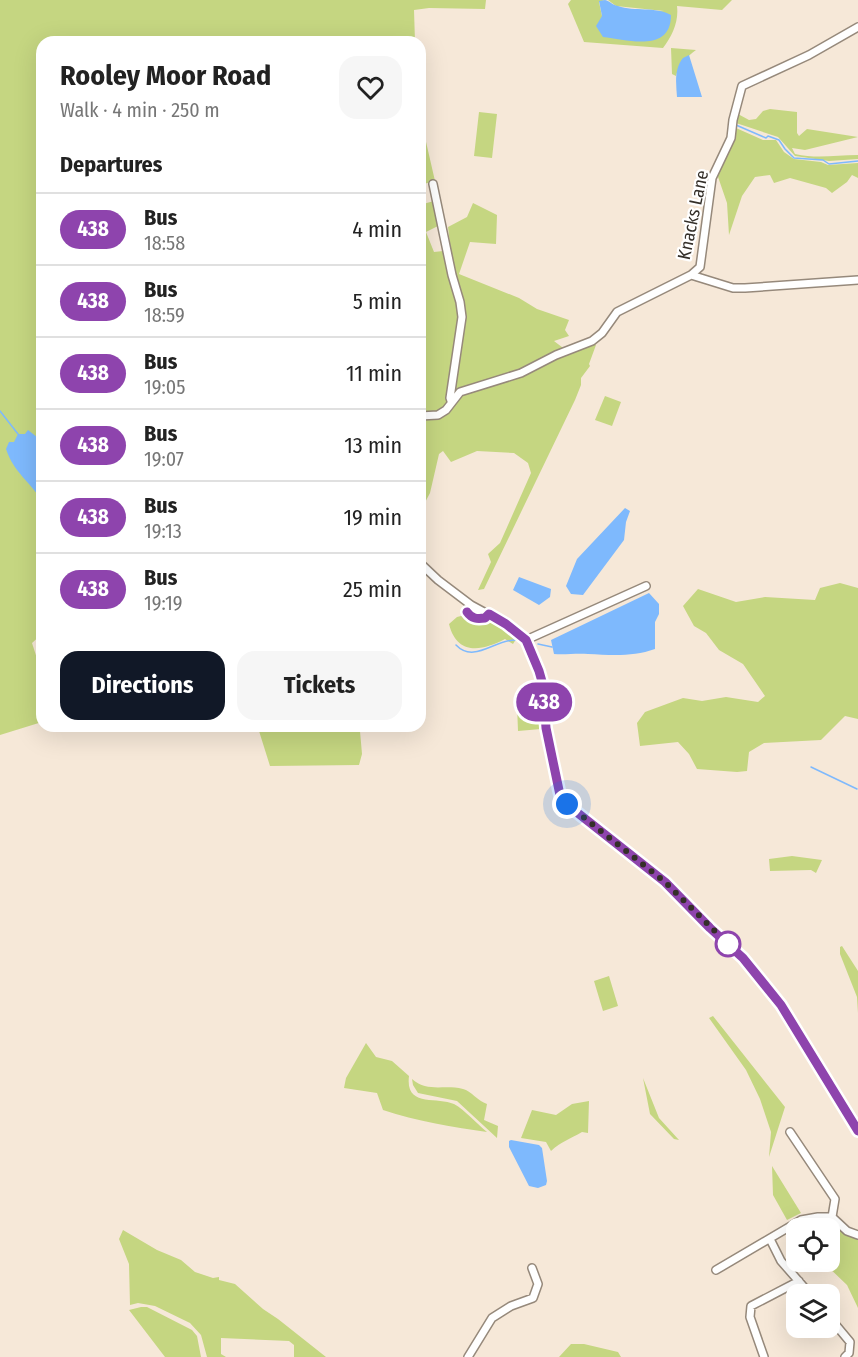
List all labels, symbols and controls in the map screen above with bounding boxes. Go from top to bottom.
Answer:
button: heart [339,56,402,119]
text: Rooley Moor Road [60,59,271,92]
text: Walk · 4 min · 250 m [60,98,220,122]
text: Departures [60,151,162,178]
street label: Knacks Lane [673,168,713,262]
text: Bus [144,204,177,231]
text: 438 [77,216,109,242]
text: 4 min [352,216,402,243]
text: 18:58 [144,231,185,255]
text: Bus [144,276,177,303]
text: 438 [77,288,109,314]
text: 5 min [353,288,402,315]
text: 18:59 [144,303,185,327]
text: Bus [144,348,177,375]
text: 438 [77,360,109,386]
text: 11 min [346,360,402,387]
text: 19:05 [144,375,185,399]
text: Bus [144,420,177,447]
text: 438 [77,432,109,458]
text: 13 min [344,432,402,459]
text: 19:07 [144,447,184,471]
text: Bus [144,492,177,519]
text: 438 [77,504,109,530]
text: 19 min [344,504,402,531]
text: 19:13 [144,519,182,543]
text: Bus [144,564,177,591]
text: 438 [77,576,109,602]
text: 25 min [343,576,402,603]
text: 19:19 [144,591,182,615]
button: Directions [60,651,225,720]
button: Tickets [237,651,402,720]
line badge: 438 [510,682,578,722]
text: 438 [528,689,560,715]
your location [552,789,582,819]
unlabelled marker [715,931,741,957]
map controls [786,1218,840,1338]
button: locate [786,1218,840,1272]
button: layers [786,1284,840,1338]

